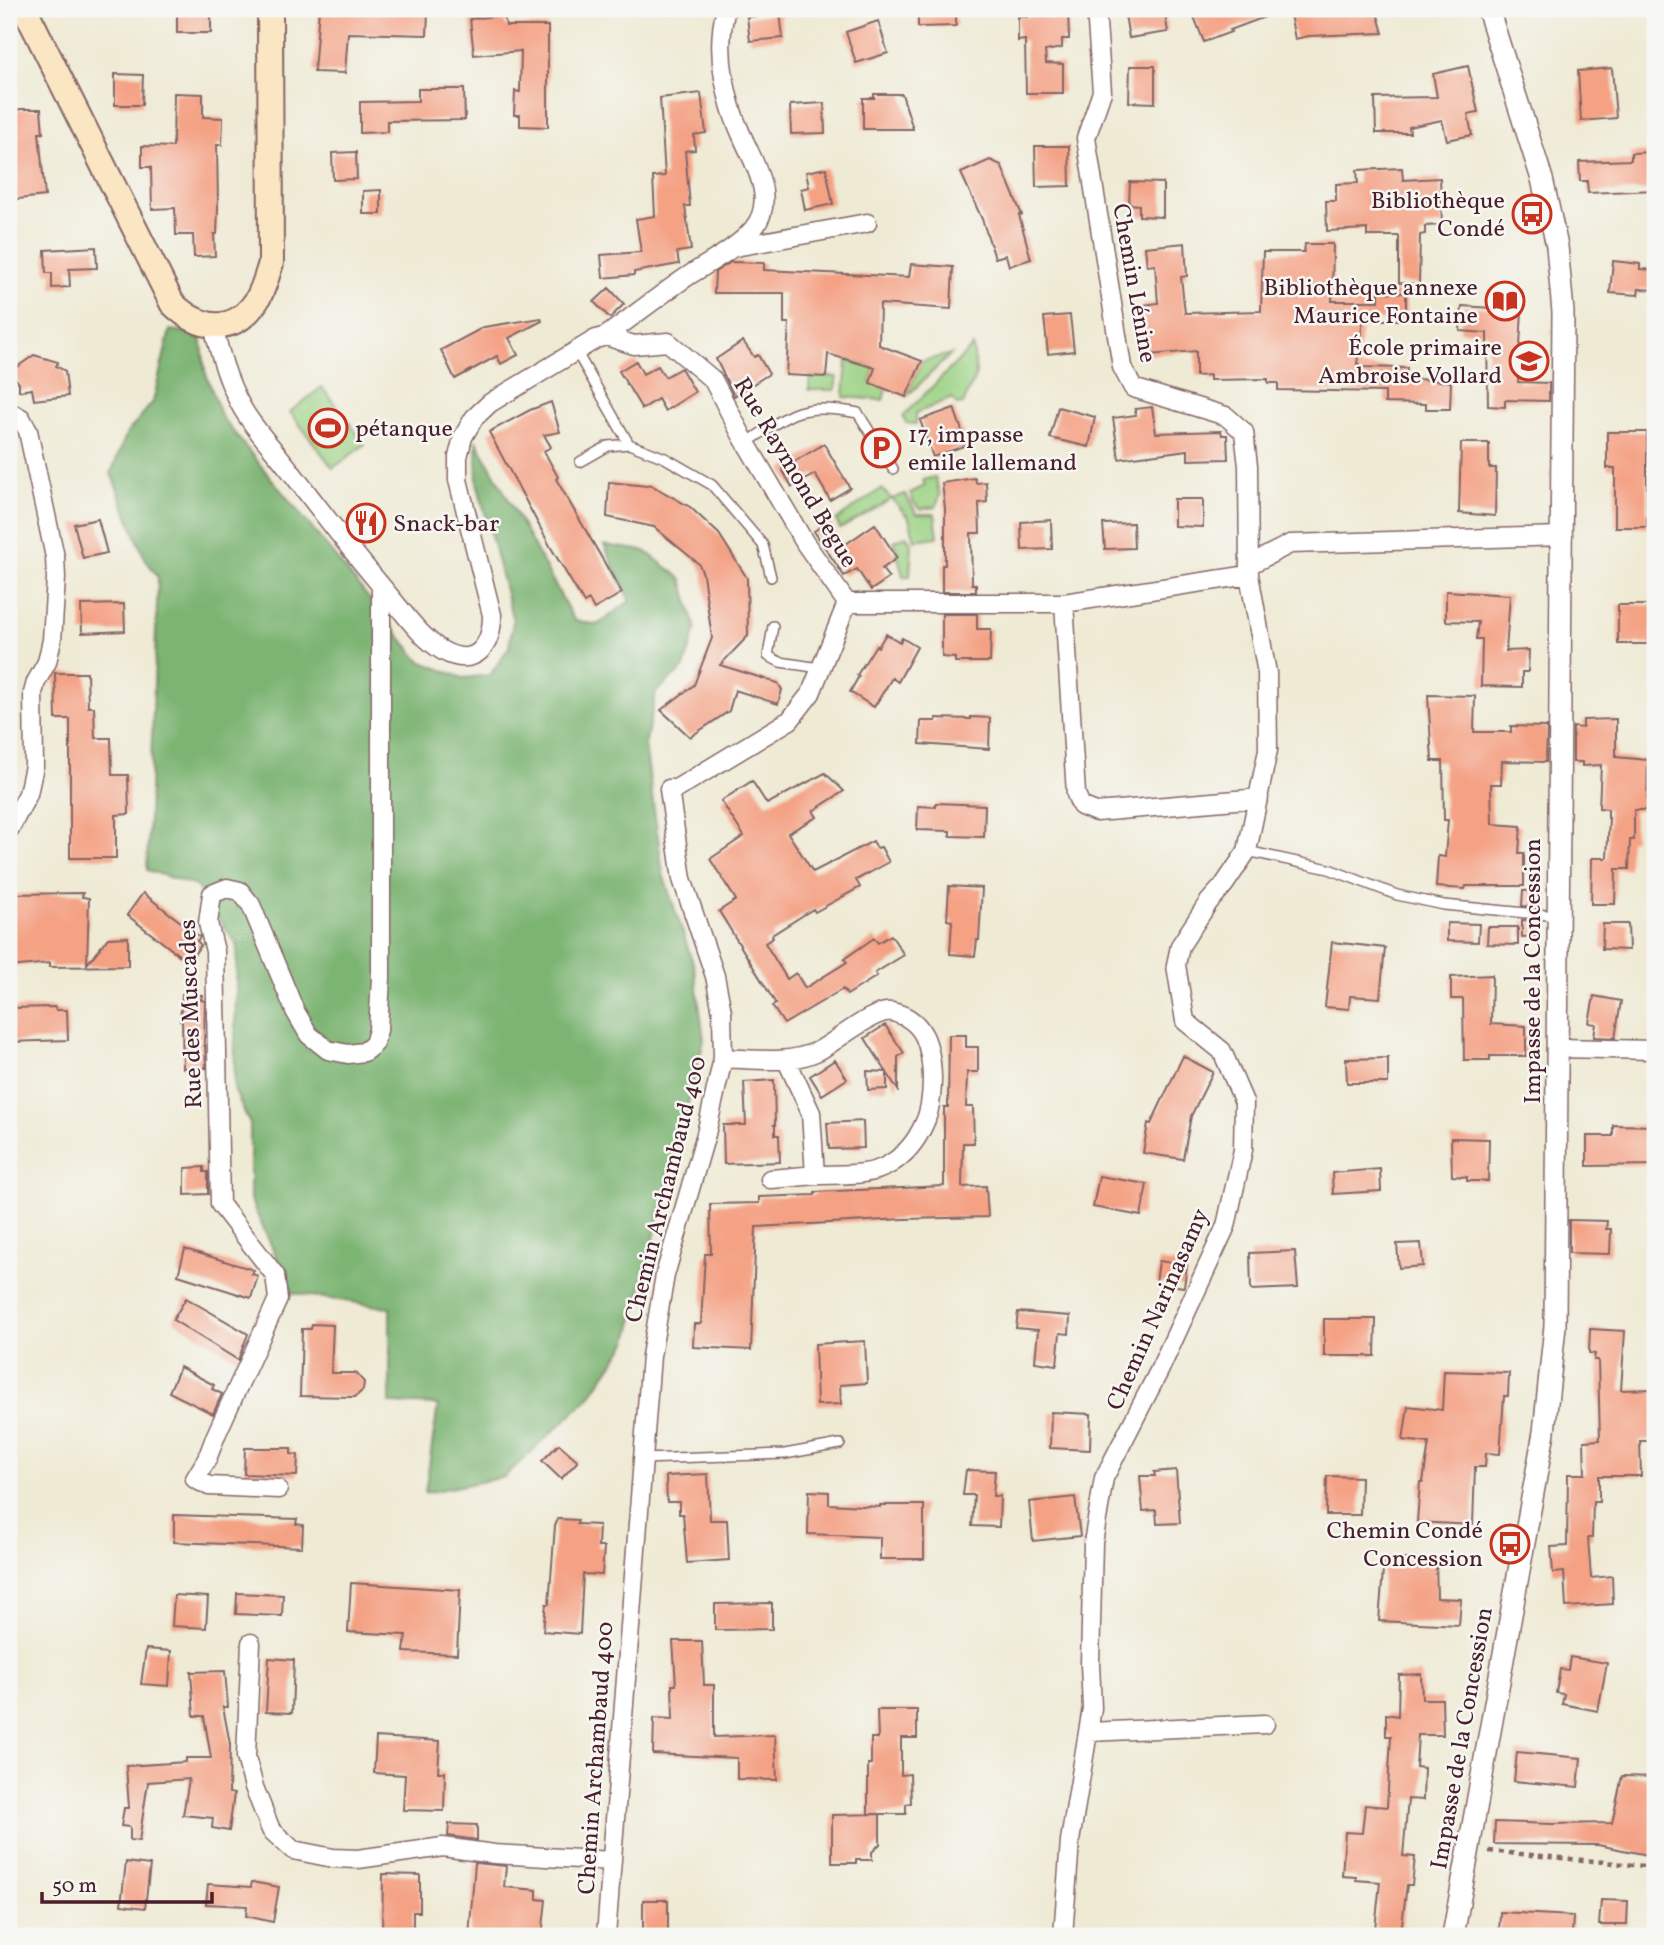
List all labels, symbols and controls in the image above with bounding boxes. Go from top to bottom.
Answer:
place label: Bibliothèque Condé [1371,185,1505,247]
bus stop icon: Bibliothèque Condé [1511,193,1553,235]
street label: Chemin Lénine [1102,201,1164,366]
place label: Bibliothèque annexe Maurice Fontaine [1263,272,1478,334]
library icon: Bibliothèque annexe Maurice Fontaine [1484,280,1526,322]
place label: École primaire Ambroise Vollard [1318,332,1502,394]
school or university icon: École primaire Ambroise Vollard [1508,340,1550,382]
street label: Rue Raymond Begue [724,371,865,575]
sports icon: pétanque [307,407,349,449]
place label: pétanque [355,413,453,447]
place label: 17, impasse emile lallemand [908,419,1077,481]
parking icon: 17, impasse emile lallemand [860,427,902,469]
restaurant icon: Snack-bar [345,502,387,544]
place label: Snack-bar [393,508,499,542]
street label: Impasse de la Concession [1517,838,1551,1104]
street label: Rue des Muscades [172,919,212,1109]
street label: Chemin Archambaud 400 [617,1053,717,1326]
street label: Chemin Narinasamy [1099,1203,1219,1416]
place label: Chemin Condé Concession [1326,1515,1483,1577]
bus stop icon: Chemin Condé Concession [1489,1523,1531,1565]
street label: Impasse de la Concession [1423,1605,1503,1872]
street label: Chemin Archambaud 400 [570,1620,623,1896]
scale bar [42,1861,212,1905]
text: 50 m [52,1872,97,1901]

